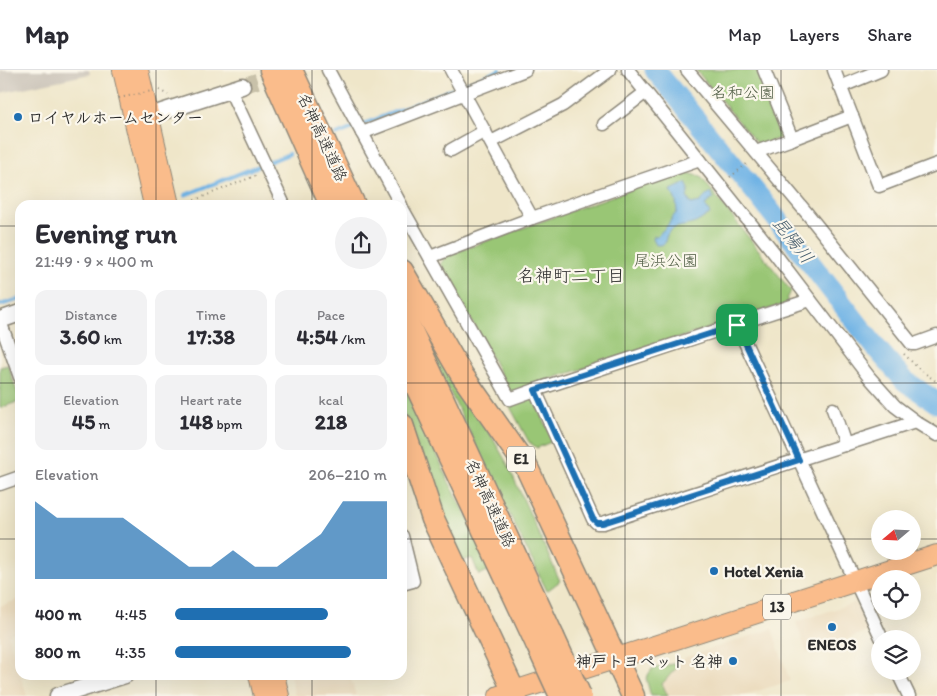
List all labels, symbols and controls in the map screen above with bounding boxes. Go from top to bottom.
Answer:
text: Map [25,20,69,49]
text: Map [728,24,761,46]
text: Layers [789,24,839,46]
text: Share [867,24,912,46]
park label: 名和公園 [711,83,775,102]
street label: 名神高速道路 [294,90,351,185]
place label: ロイヤルホームセンター [28,108,203,127]
marker: ロイヤルホームセンター [12,111,24,123]
water label: 昆陽川 [768,212,818,268]
text: Evening run [35,216,177,250]
button: share [335,217,387,269]
park label: 尾浜公園 [634,251,698,270]
text: 21:49 · 9 × 400 m [35,252,154,271]
district label: 名神町二丁目 [517,265,625,287]
pin [716,304,758,346]
text: Distance [65,307,117,324]
text: Time [196,307,226,324]
text: Pace [317,307,345,324]
icon: arrive [723,311,751,339]
text: 3.60 [60,324,100,349]
text: 17:38 [187,324,235,349]
text: 4:54 [297,324,338,349]
text: km [100,331,122,348]
text: /km [338,331,365,348]
text: Elevation [63,392,119,409]
text: Heart rate [180,392,242,409]
text: kcal [319,392,343,409]
text: 45 [72,409,95,434]
text: 148 [180,409,213,434]
text: 218 [315,409,347,434]
text: m [95,416,110,433]
text: bpm [213,416,243,433]
road number: E1 [507,446,535,472]
street label: 名神高速道路 [462,456,519,551]
text: Elevation [35,465,99,484]
text: 206–210 m [309,465,387,484]
north arrow [871,510,921,560]
map controls [871,510,921,680]
place label: Hotel Xenia [724,562,804,581]
marker: Hotel Xenia [708,565,720,577]
button: locate [871,570,921,620]
road number: 13 [763,594,791,620]
text: 400 m [35,605,81,624]
text: 4:45 [115,605,147,624]
marker: ENEOS [826,621,838,633]
button: layers [871,630,921,680]
place label: ENEOS [807,635,857,654]
text: 800 m [35,643,81,662]
text: 4:35 [115,643,146,662]
place label: 神戸トヨペット 名神 [575,652,723,671]
marker: 神戸トヨペット 名神 [727,655,739,667]

